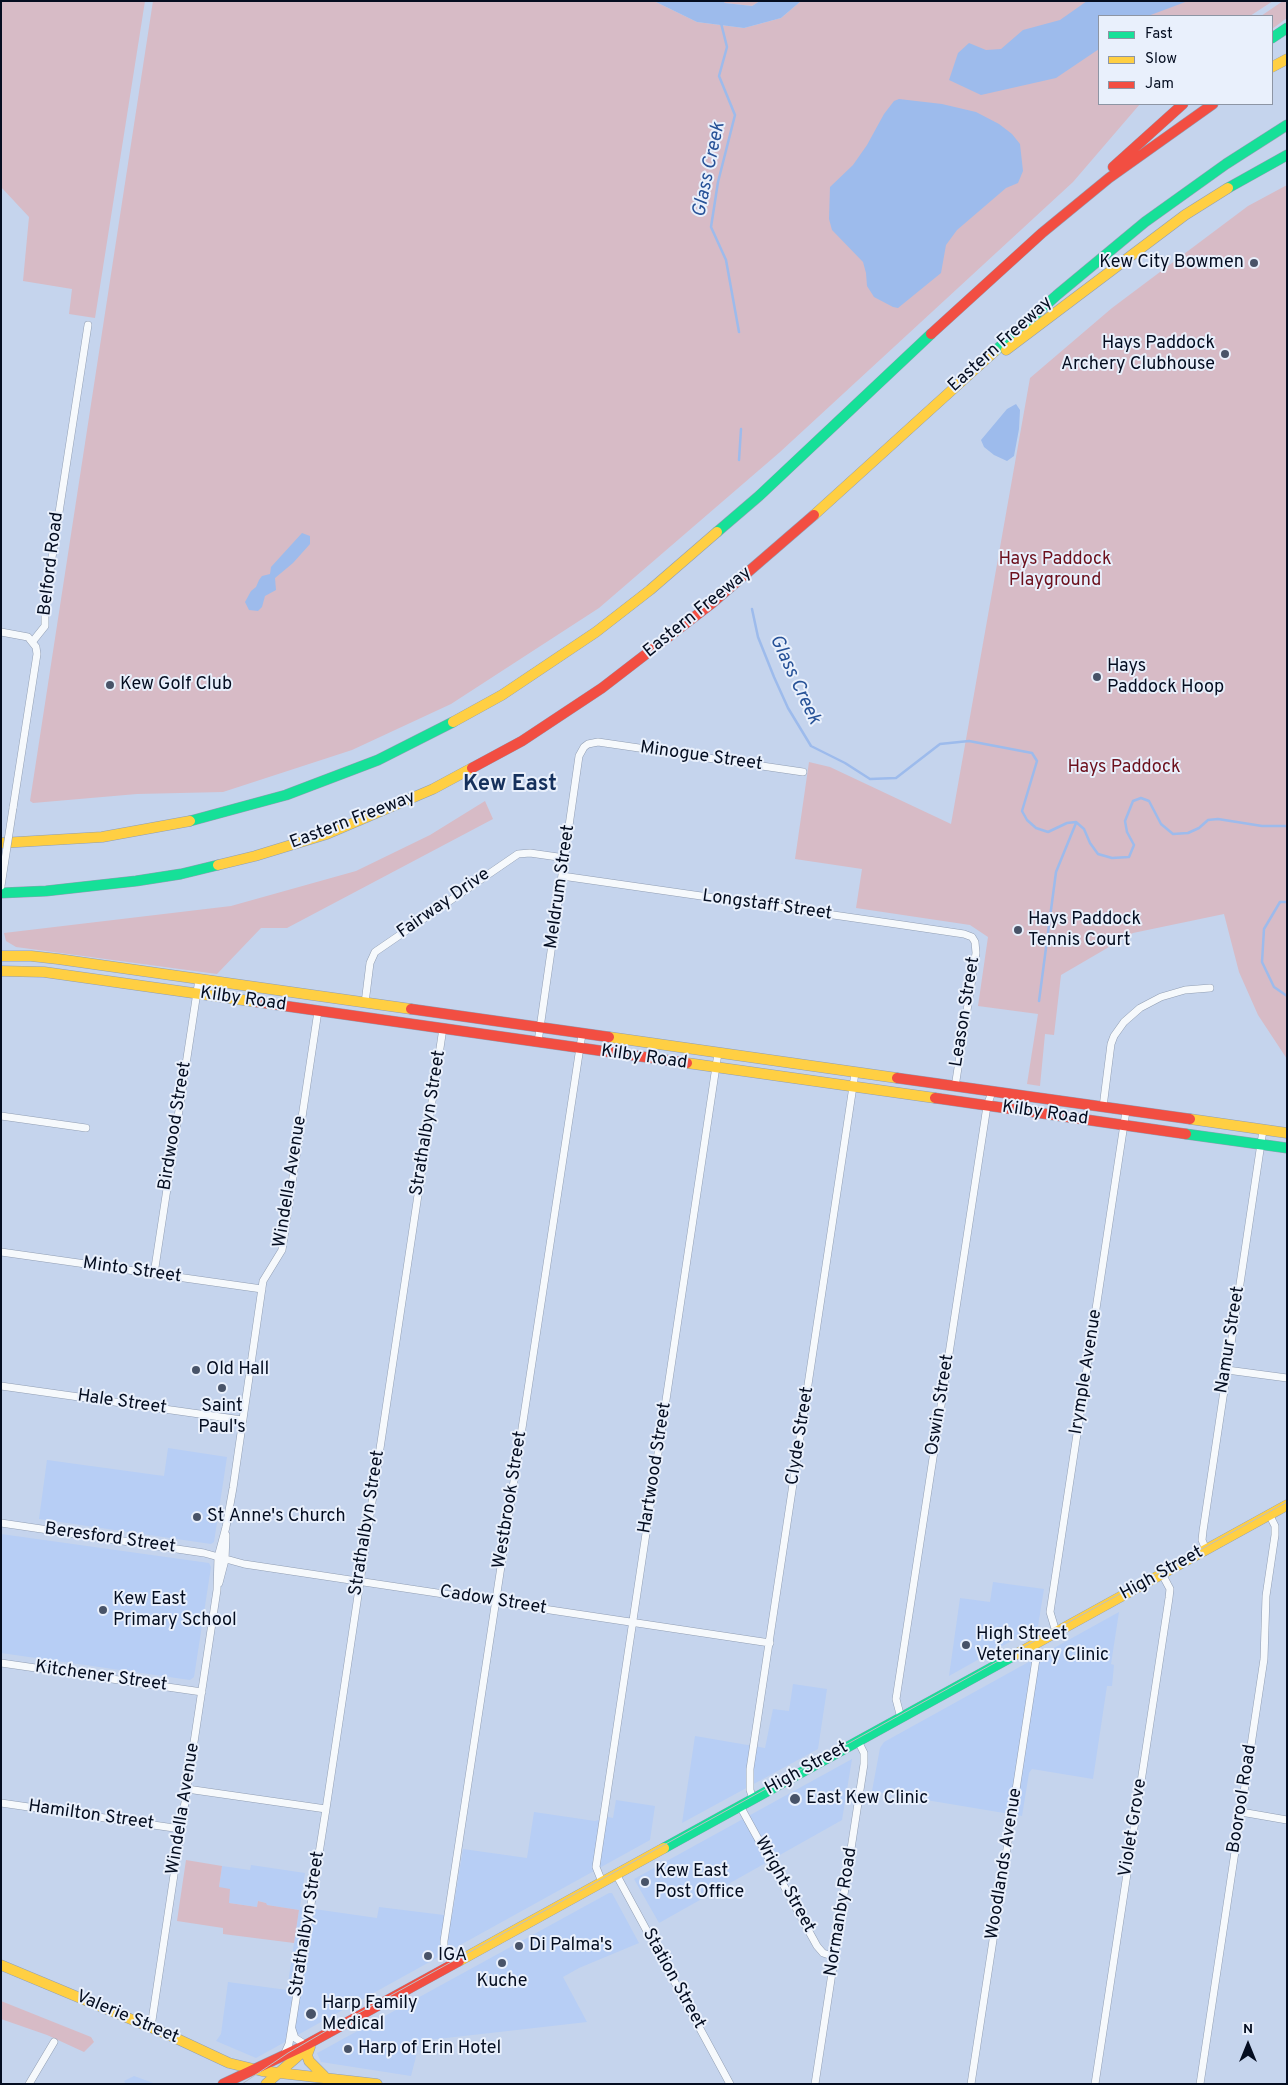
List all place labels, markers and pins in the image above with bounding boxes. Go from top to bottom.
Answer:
place label: Kew City Bowmen [1099,252,1244,274]
marker: Kew City Bowmen [1248,257,1260,269]
place label: Hays Paddock Archery Clubhouse [1061,333,1215,376]
marker: Hays Paddock Archery Clubhouse [1219,348,1231,360]
place label: Hays Paddock Hoop [1107,656,1224,699]
marker: Hays Paddock Hoop [1091,671,1103,683]
place label: Kew Golf Club [120,674,232,696]
marker: Kew Golf Club [104,679,116,691]
place label: Hays Paddock Tennis Court [1028,909,1141,952]
marker: Hays Paddock Tennis Court [1012,924,1024,936]
place label: Old Hall [206,1359,269,1381]
marker: Old Hall [190,1364,202,1376]
marker: Saint Paul's [216,1382,228,1394]
place label: Saint Paul's [198,1396,246,1438]
place label: St Anne's Church [207,1506,346,1528]
marker: St Anne's Church [191,1511,203,1523]
place label: Kew East Primary School [113,1589,237,1632]
marker: Kew East Primary School [97,1604,109,1616]
place label: High Street Veterinary Clinic [976,1624,1109,1666]
marker: High Street Veterinary Clinic [960,1639,972,1651]
place label: East Kew Clinic [806,1788,928,1810]
marker: East Kew Clinic [788,1792,802,1806]
place label: Kew East Post Office [655,1861,744,1904]
marker: Kew East Post Office [639,1876,651,1888]
place label: Di Palma's [529,1935,612,1957]
marker: Di Palma's [513,1940,525,1952]
place label: IGA [438,1945,467,1967]
marker: IGA [422,1950,434,1962]
marker: Kuche [496,1957,508,1969]
place label: Kuche [477,1971,527,1993]
place label: Harp Family Medical [322,1993,418,2036]
marker: Harp Family Medical [304,2007,318,2021]
place label: Harp of Erin Hotel [358,2038,501,2060]
marker: Harp of Erin Hotel [342,2043,354,2055]

